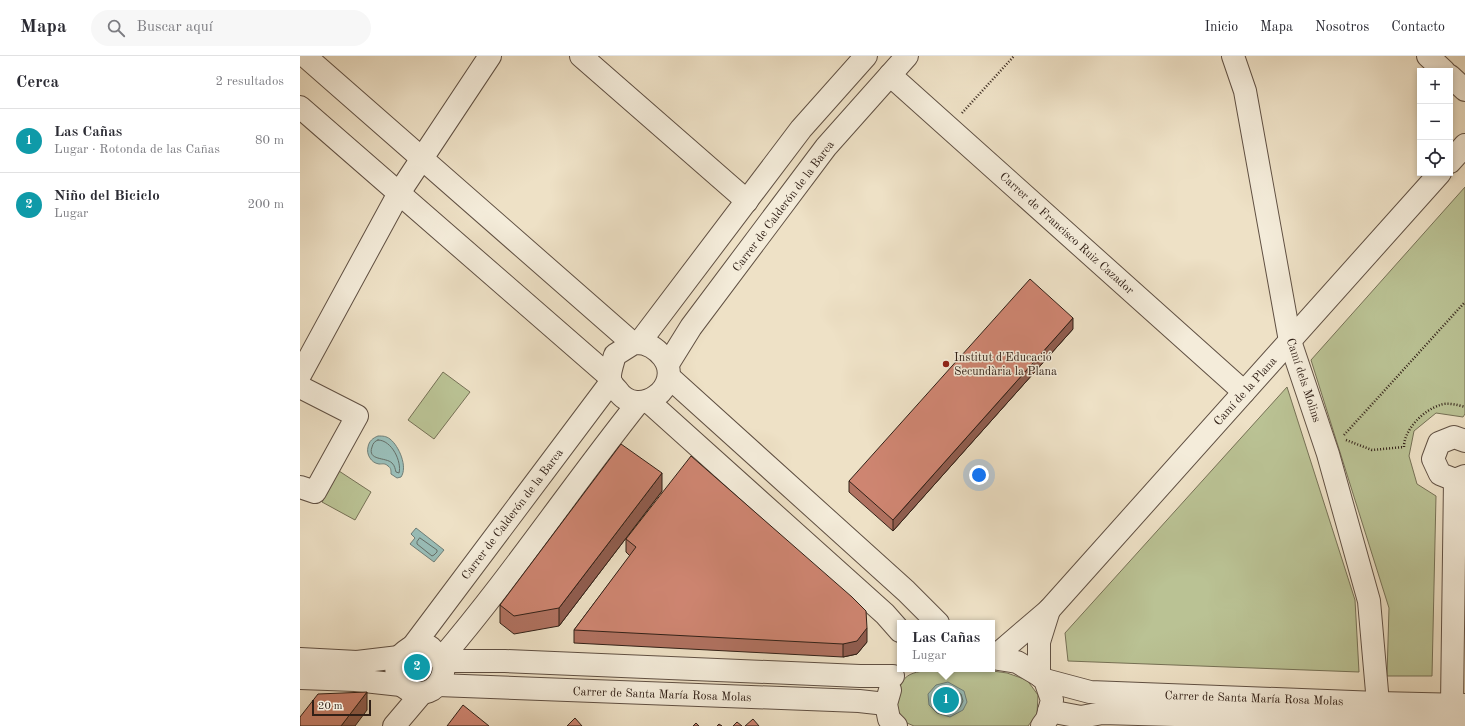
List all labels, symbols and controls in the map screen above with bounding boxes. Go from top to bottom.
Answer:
search box [91,10,371,46]
icon: search [105,17,127,39]
text: Mapa [20,18,67,37]
text: Buscar aquí [137,20,213,35]
text: Inicio [1204,20,1238,34]
text: Mapa [1260,20,1293,34]
text: Nosotros [1315,20,1369,34]
text: Contacto [1391,20,1445,34]
map controls [1417,68,1453,176]
button: + [1417,68,1453,104]
text: Cerca [16,74,59,91]
text: 2 resultados [216,75,284,88]
button: − [1417,104,1453,140]
text: Las Cañas [54,125,122,140]
text: 1 [25,134,33,147]
text: 80 m [255,134,284,147]
street label: Carrer de Calderón de la Barca [731,139,837,274]
button: locate [1417,140,1453,176]
text: Lugar · Rotonda de las Cañas [54,143,220,156]
street label: Carrer de Francisco Ruiz Cazador [997,171,1136,297]
text: Niño del Biciclo [54,189,160,204]
text: 2 [25,198,33,211]
text: 200 m [247,198,284,211]
text: Lugar [54,207,88,220]
street label: Camí dels Molins [1284,337,1322,424]
place label: Institut d'Educació Secundària la Plana [954,352,1057,378]
street label: Camí de la Plana [1212,355,1280,428]
marker: Institut d'Educació Secundària la Plana [941,359,951,369]
street label: Carrer de Calderón de la Barca [460,447,566,582]
your location [969,465,989,485]
popup [897,620,995,672]
text: Las Cañas [912,631,980,646]
text: Lugar [912,649,946,662]
pin: 2 [404,652,430,682]
pin: 1 [933,685,959,715]
street label: Carrer de Santa María Rosa Molas [572,686,752,704]
street label: Carrer de Santa María Rosa Molas [1164,690,1344,708]
scale bar [312,698,371,717]
text: 20 m [318,701,343,712]

